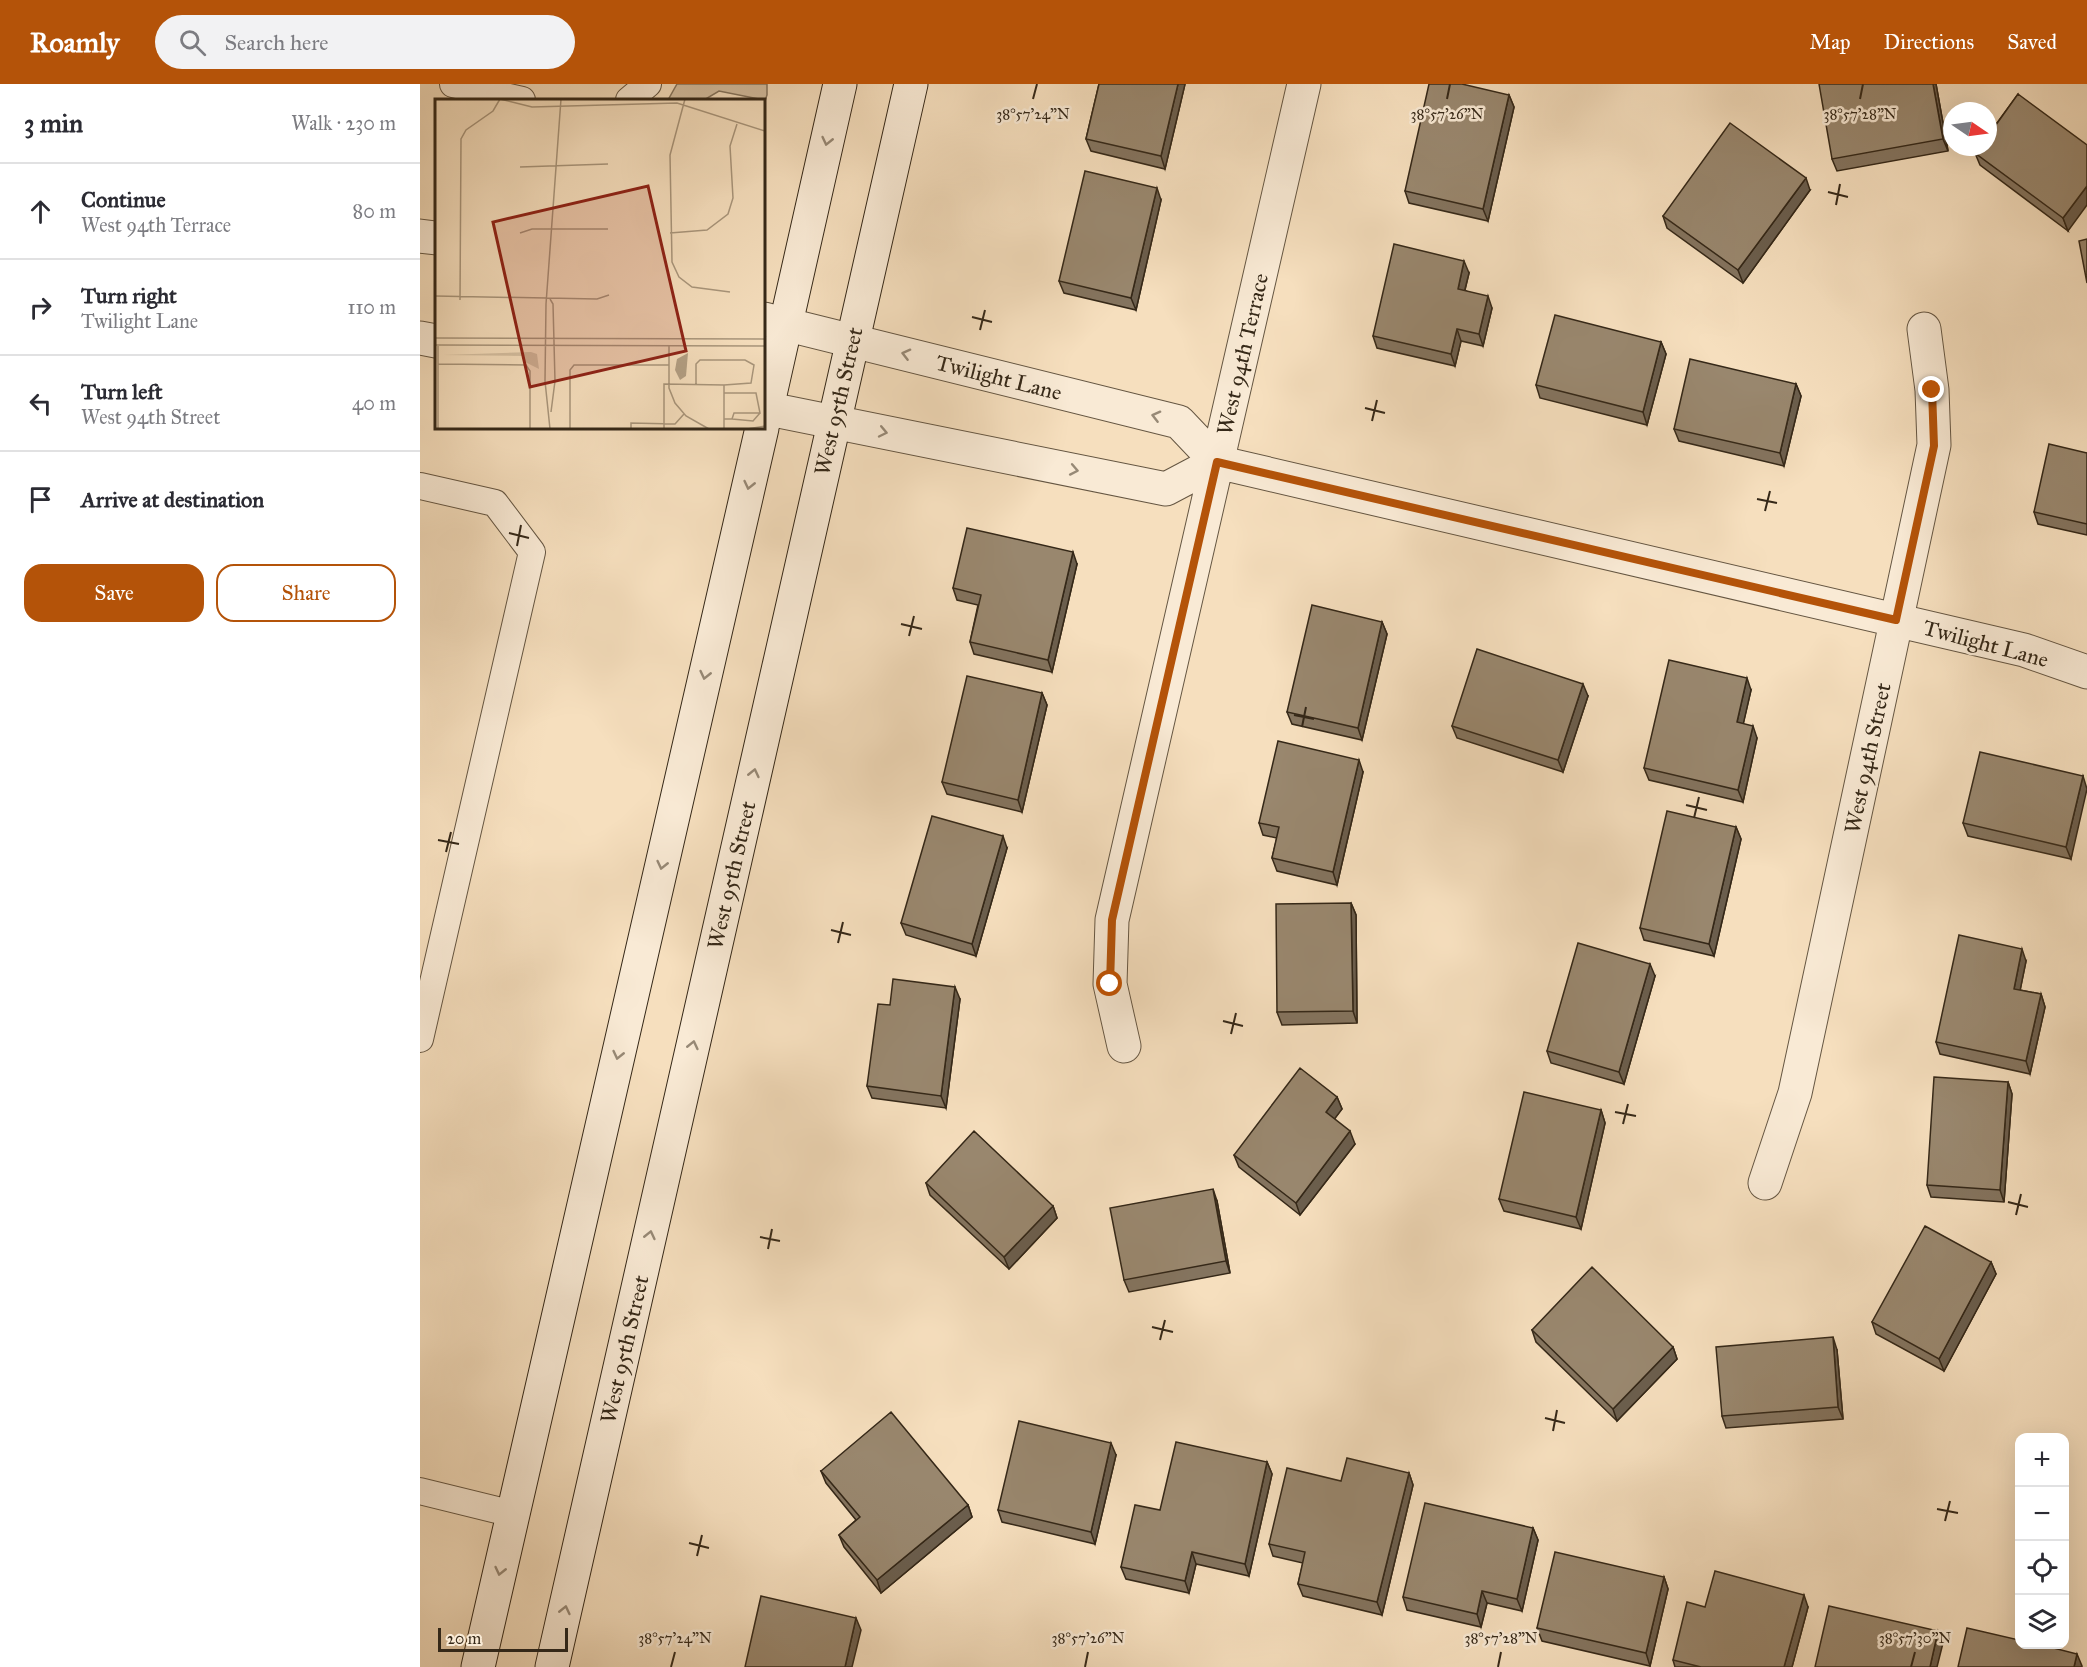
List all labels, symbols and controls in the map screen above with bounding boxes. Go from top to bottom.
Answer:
search box [155,15,575,69]
text: Roamly [30,25,119,60]
icon: search [176,26,209,59]
text: Search here [224,29,328,56]
text: Map [1810,29,1851,55]
text: Directions [1884,29,1974,55]
text: Saved [2007,29,2057,55]
inset map [435,99,765,429]
north arrow [1943,102,1997,156]
text: 38°57'24"N [996,105,1070,123]
text: 38°57'26"N [1411,105,1484,123]
text: 38°57'28"N [1823,105,1897,123]
text: 3 min [24,107,83,139]
text: Walk · 230 m [291,111,396,135]
one-way arrow [822,136,835,146]
text: Continue [81,186,166,213]
icon: ahead [24,195,57,228]
text: 80 m [353,199,396,223]
text: West 94th Terrace [81,213,231,237]
street label: West 94th Terrace [1211,271,1274,438]
text: Turn right [81,282,177,309]
icon: right [24,291,57,324]
text: 110 m [348,295,396,319]
text: Twilight Lane [81,309,198,333]
street label: West 95th Street [808,324,869,478]
one-way arrow [901,349,911,362]
street label: Twilight Lane [933,349,1065,406]
route end [1918,376,1944,402]
text: Turn left [81,378,163,405]
icon: left [24,387,57,420]
text: 40 m [352,391,396,415]
text: West 94th Street [81,405,220,429]
one-way arrow [1152,411,1162,423]
one-way arrow [877,424,887,437]
one-way arrow [1068,463,1078,476]
one-way arrow [743,479,756,489]
icon: arrive [24,483,57,516]
text: Arrive at destination [81,486,264,513]
button: Save [24,564,204,622]
button: Share [216,564,396,622]
street label: Twilight Lane [1920,614,2052,673]
one-way arrow [700,669,713,679]
street label: West 94th Street [1838,680,1897,836]
one-way arrow [747,768,760,778]
street label: West 95th Street [701,798,762,952]
one-way arrow [656,859,669,869]
route start [1096,970,1122,996]
one-way arrow [685,1040,698,1050]
one-way arrow [613,1050,626,1060]
one-way arrow [642,1231,655,1241]
street label: West 95th Street [594,1272,655,1426]
map controls [2015,1433,2069,1649]
button: + [2015,1433,2069,1487]
button: − [2015,1487,2069,1541]
button: locate [2015,1541,2069,1595]
one-way arrow [495,1566,508,1576]
button: layers [2015,1595,2069,1649]
one-way arrow [558,1605,571,1615]
scale bar [438,1625,568,1652]
text: 20 m [447,1629,481,1648]
text: 38°57'24"N [638,1629,712,1647]
text: 38°57'26"N [1052,1629,1125,1647]
text: 38°57'28"N [1464,1629,1538,1647]
text: 38°57'30"N [1879,1629,1952,1647]

